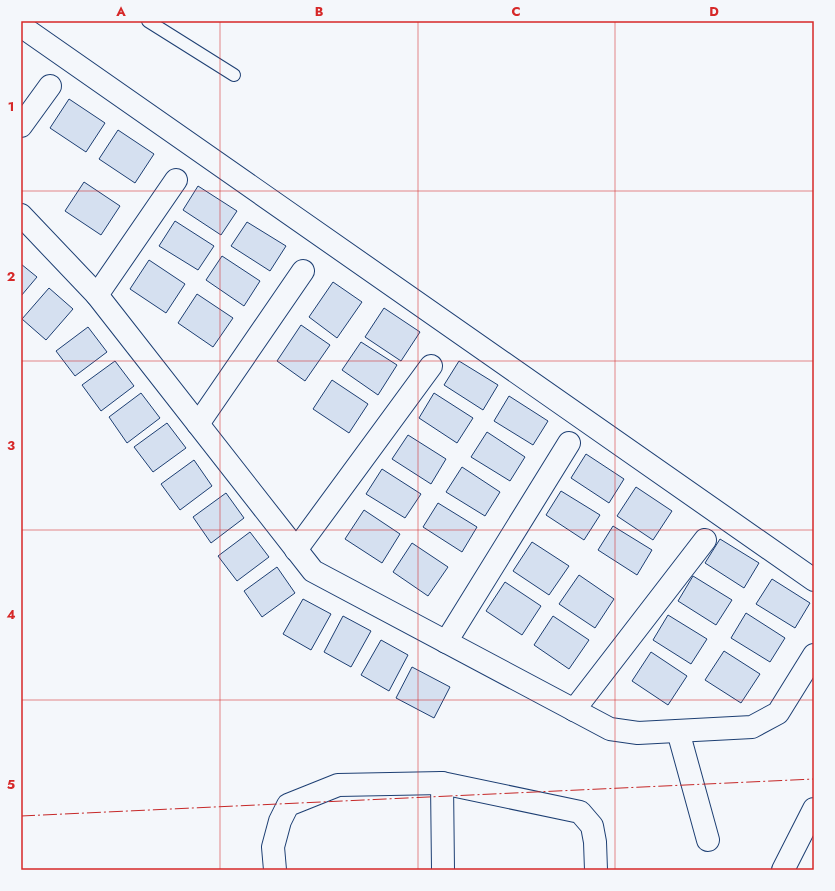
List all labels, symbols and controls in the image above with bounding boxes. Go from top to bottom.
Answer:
text: A [115,2,126,21]
text: B [315,2,324,21]
text: C [511,2,521,21]
text: D [709,2,719,21]
text: 1 [8,97,14,116]
text: 2 [7,267,15,286]
text: 3 [7,436,15,455]
text: 4 [6,605,16,624]
text: 5 [7,775,15,794]

